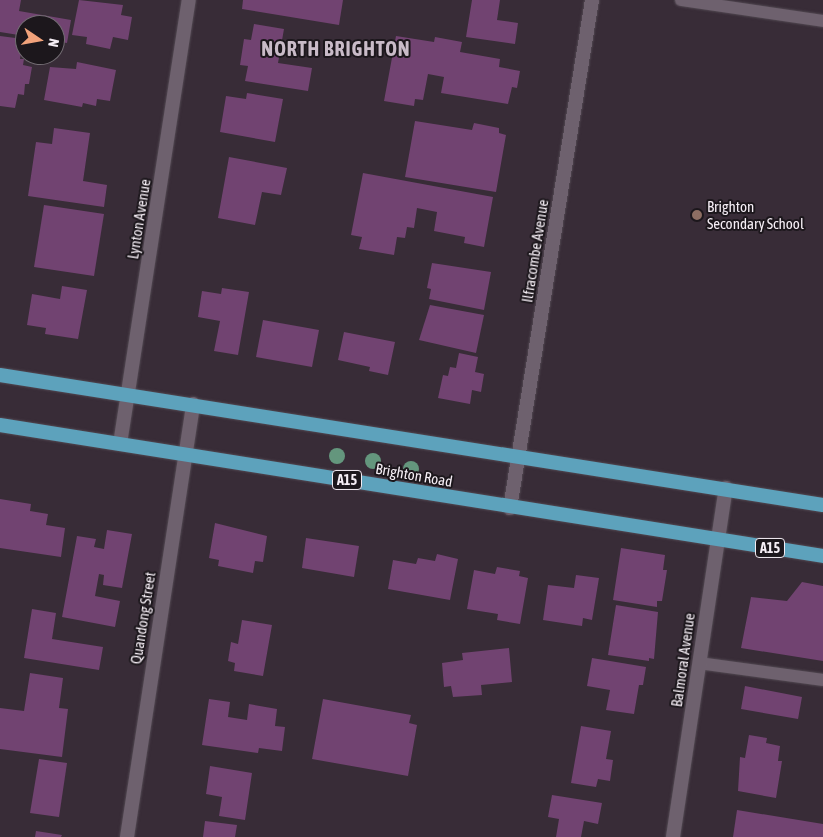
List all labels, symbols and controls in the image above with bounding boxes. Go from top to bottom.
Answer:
north arrow [15,15,65,65]
district label: NORTH BRIGHTON [260,36,412,60]
text: N [45,37,62,49]
street label: Lynton Avenue [124,178,154,260]
place label: Brighton Secondary School [707,197,804,232]
street label: Ilfracombe Avenue [518,198,552,304]
marker: Brighton Secondary School [691,209,703,221]
street label: Brighton Road [374,459,454,491]
road number: A15 [331,468,363,492]
road number: A15 [754,536,786,560]
street label: Quandong Street [127,571,159,665]
street label: Balmoral Avenue [668,612,698,708]

